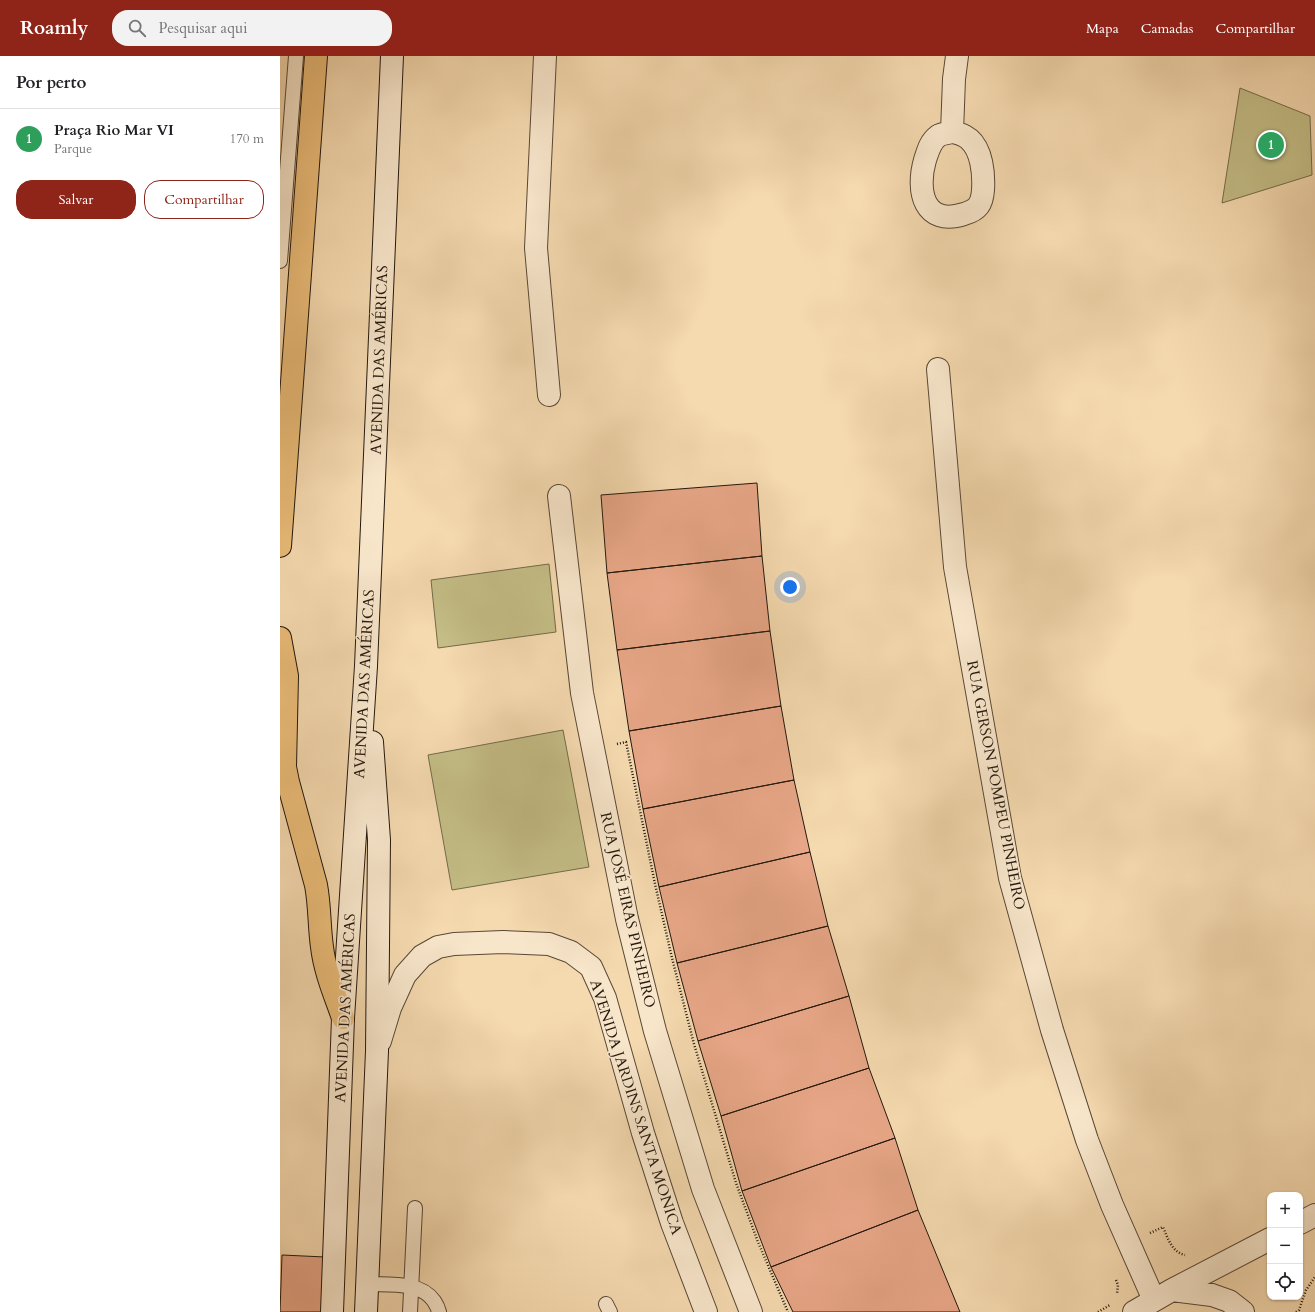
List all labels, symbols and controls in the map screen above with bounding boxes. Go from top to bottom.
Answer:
search box [112,10,392,46]
text: Roamly [20,15,88,41]
icon: search [126,17,148,39]
text: Pesquisar aqui [158,18,248,38]
text: Mapa [1086,19,1119,38]
text: Camadas [1141,19,1194,38]
text: Compartilhar [1216,19,1295,38]
text: Por perto [16,71,86,94]
text: Praça Rio Mar VI [54,120,174,140]
text: 1 [26,130,32,148]
text: 170 m [230,130,264,148]
pin: 1 [1258,130,1284,160]
text: Parque [54,140,92,158]
button: Salvar [16,180,136,219]
button: Compartilhar [144,180,264,219]
street label: AVENIDA DAS AMÉRICAS [366,265,392,455]
your location [780,577,800,597]
street label: AVENIDA DAS AMÉRICAS [349,589,379,779]
street label: RUA GERSON POMPEU PINHEIRO [962,659,1030,911]
street label: RUA JOSÉ EIRAS PINHEIRO [596,810,660,1010]
street label: AVENIDA DAS AMÉRICAS [330,913,360,1103]
street label: AVENIDA JARDINS SANTA MONICA [585,977,687,1238]
map controls [1267,1192,1303,1300]
button: + [1267,1192,1303,1228]
button: − [1267,1228,1303,1264]
button: locate [1267,1264,1303,1300]

